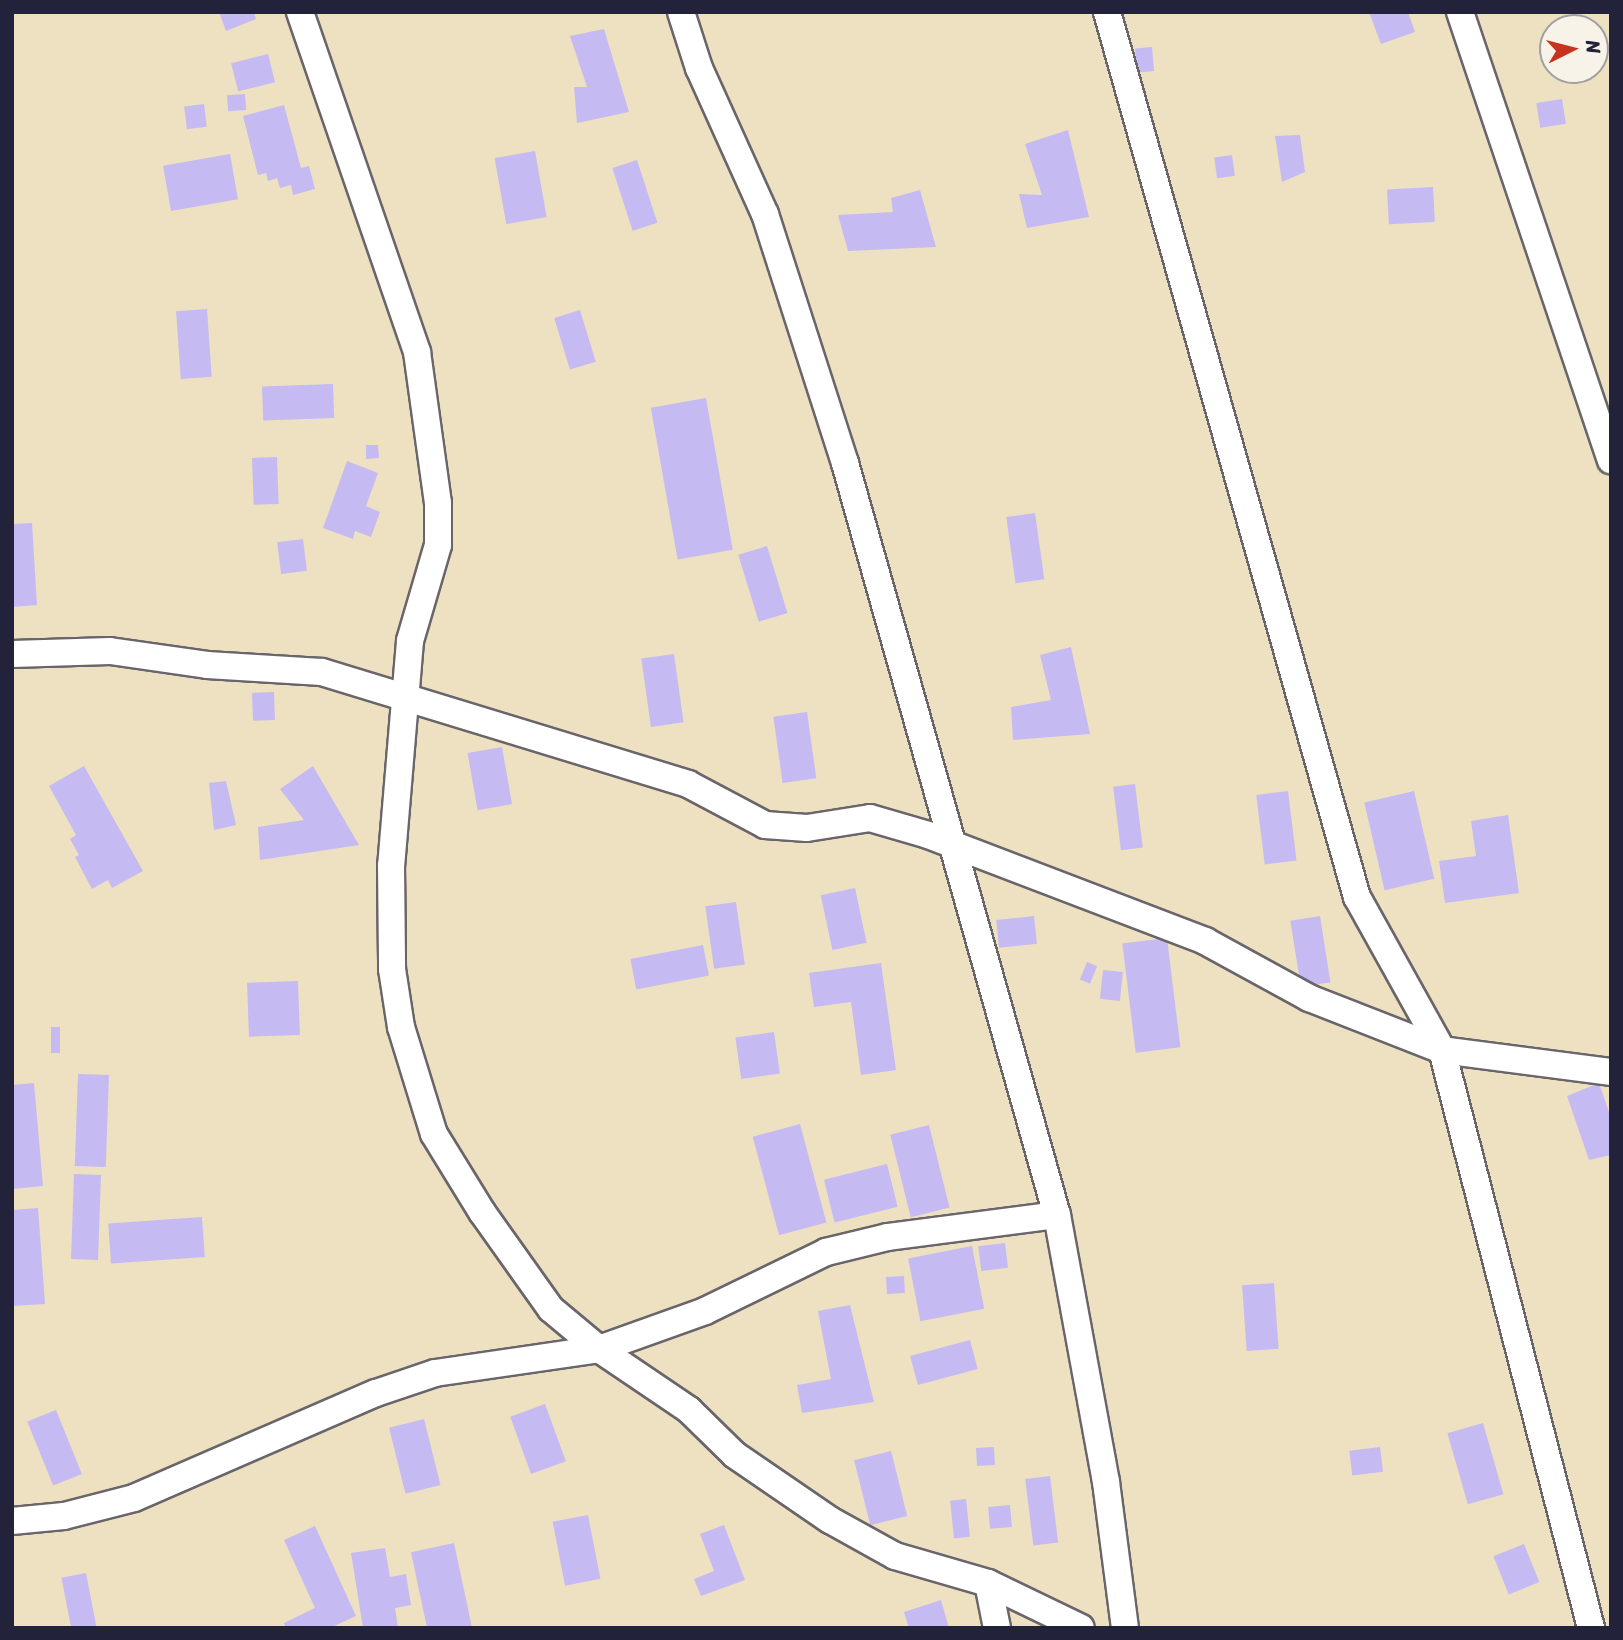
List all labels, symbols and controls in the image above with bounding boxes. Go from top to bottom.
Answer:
north arrow [1539,14,1609,84]
text: N [1576,39,1610,55]

